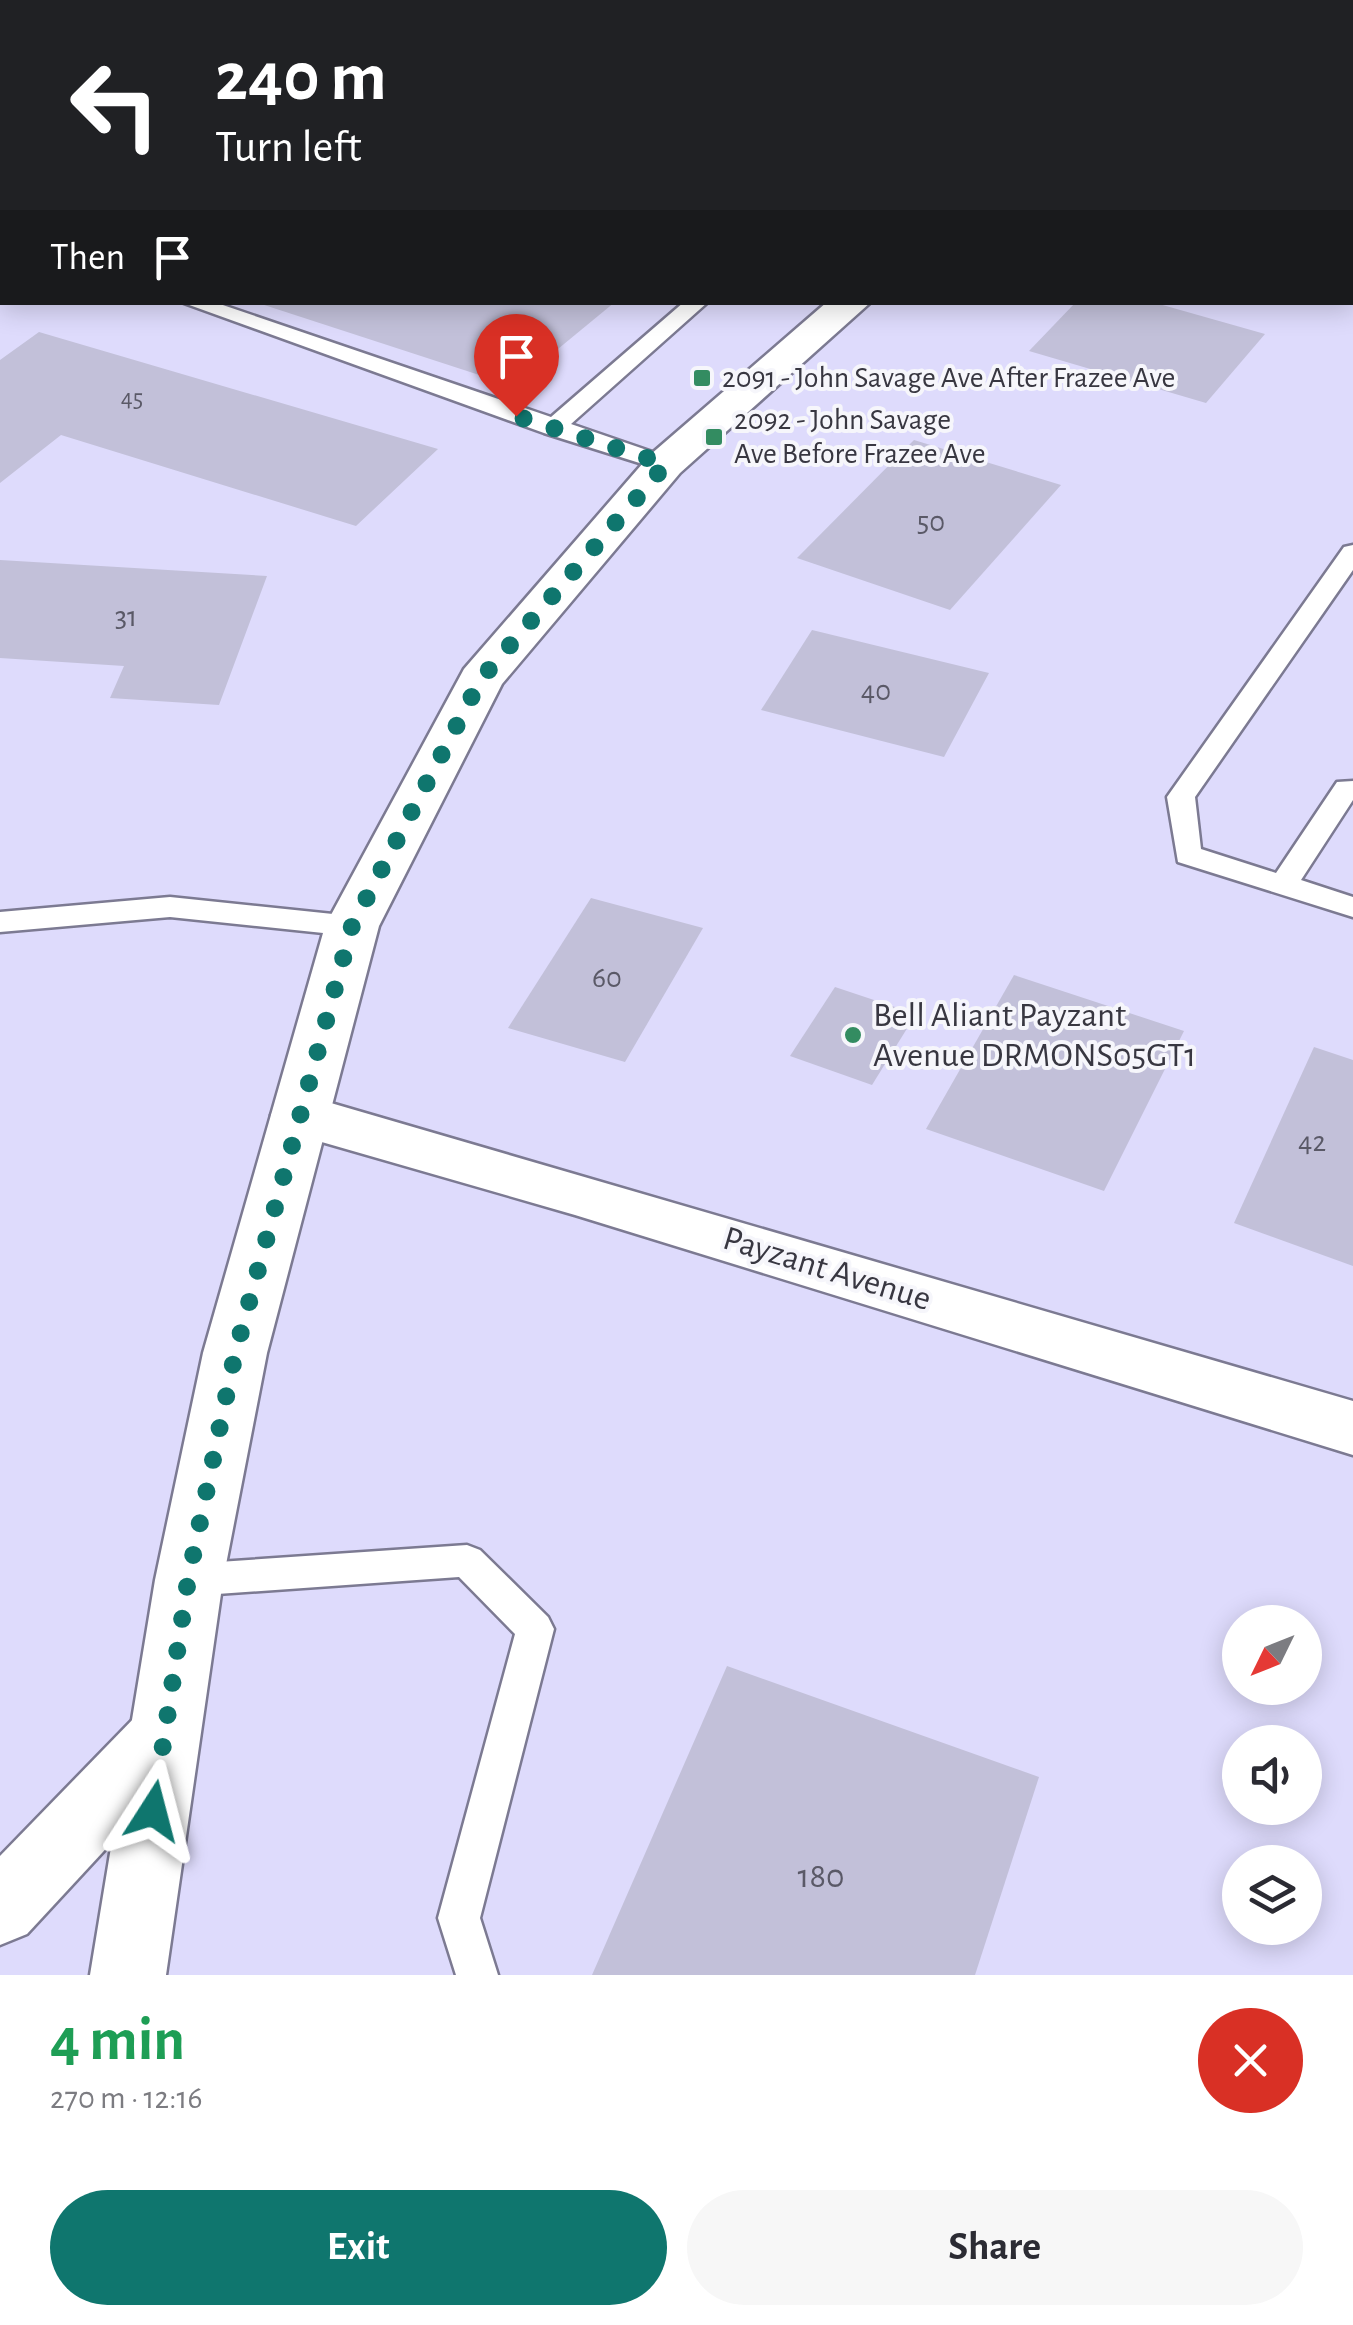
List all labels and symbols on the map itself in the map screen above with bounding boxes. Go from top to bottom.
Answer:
pin [474,314,559,417]
place label: 2091 - John Savage Ave After Frazee Ave [722,363,1175,393]
marker: 2091 - John Savage Ave After Frazee Ave [691,367,713,389]
house number: 45 [121,386,143,411]
place label: 2092 - John Savage Ave Before Frazee Ave [734,405,985,469]
marker: 2092 - John Savage Ave Before Frazee Ave [703,426,725,448]
house number: 50 [917,507,945,537]
house number: 31 [115,602,137,632]
house number: 40 [861,676,891,706]
house number: 60 [592,963,622,993]
place label: Bell Aliant Payzant Avenue DRMONS05GT1 [873,998,1196,1073]
marker: Bell Aliant Payzant Avenue DRMONS05GT1 [842,1024,864,1046]
house number: 42 [1298,1127,1326,1157]
street label: Payzant Avenue [719,1221,935,1317]
north arrow [1222,1605,1322,1705]
position arrow [101,1759,205,1863]
house number: 180 [797,1859,845,1894]

